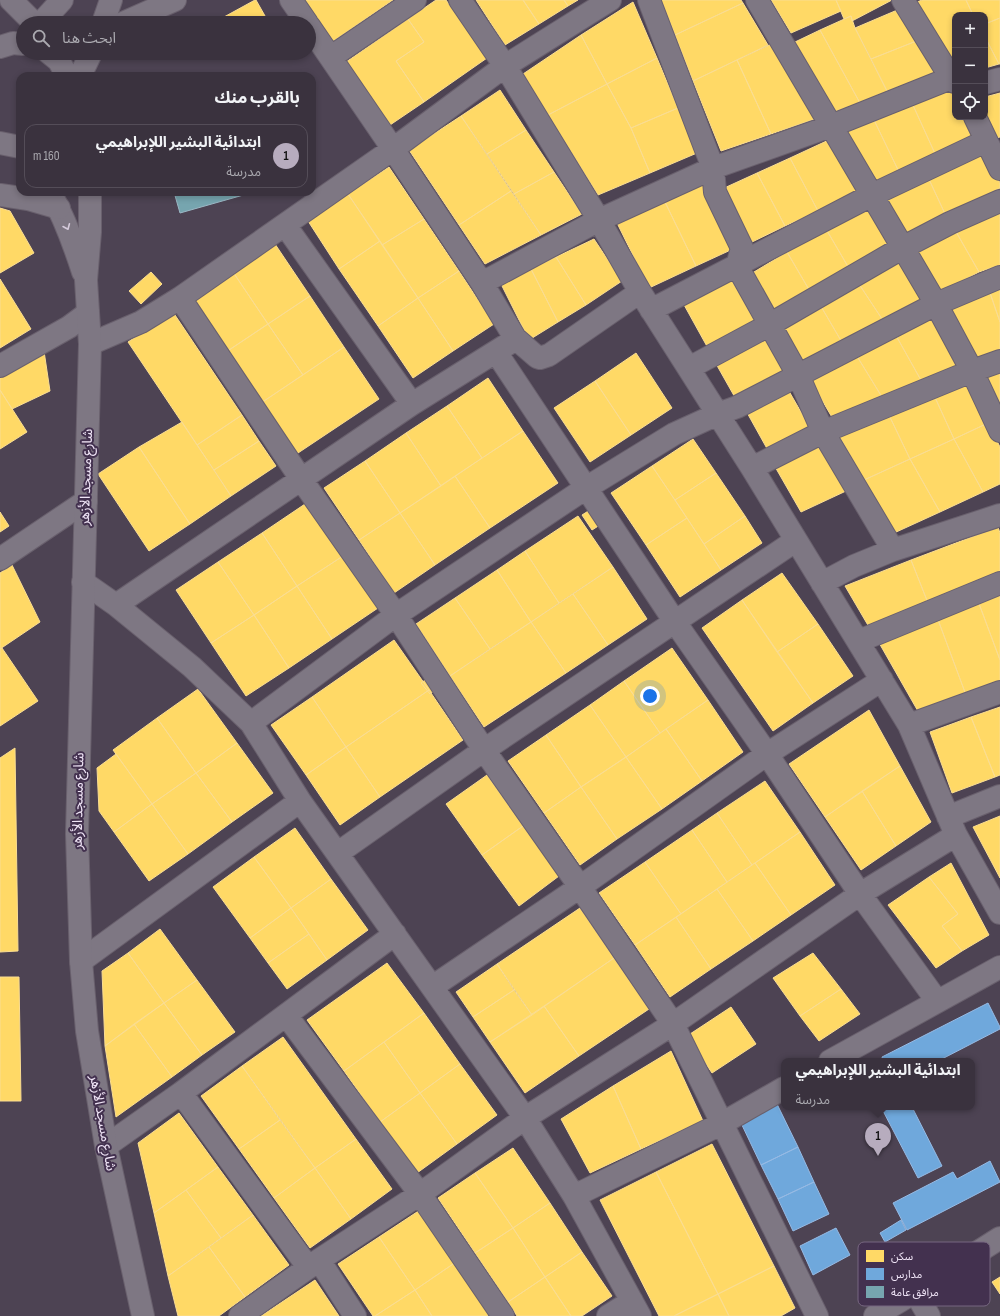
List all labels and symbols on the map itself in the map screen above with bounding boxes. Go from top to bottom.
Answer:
one-way arrow [62,223,70,231]
street label: شارع مسجد الأزهر [76,428,98,527]
your location [640,686,660,706]
street label: شارع مسجد الأزهر [69,752,89,851]
street label: شارع مسجد الأزهر [84,1073,120,1173]
pin: 1 [865,1123,891,1156]
legend [858,1242,990,1306]
text: سكن [891,1250,914,1263]
text: مدارس [891,1268,922,1281]
text: مرافق عامة [891,1286,939,1299]

